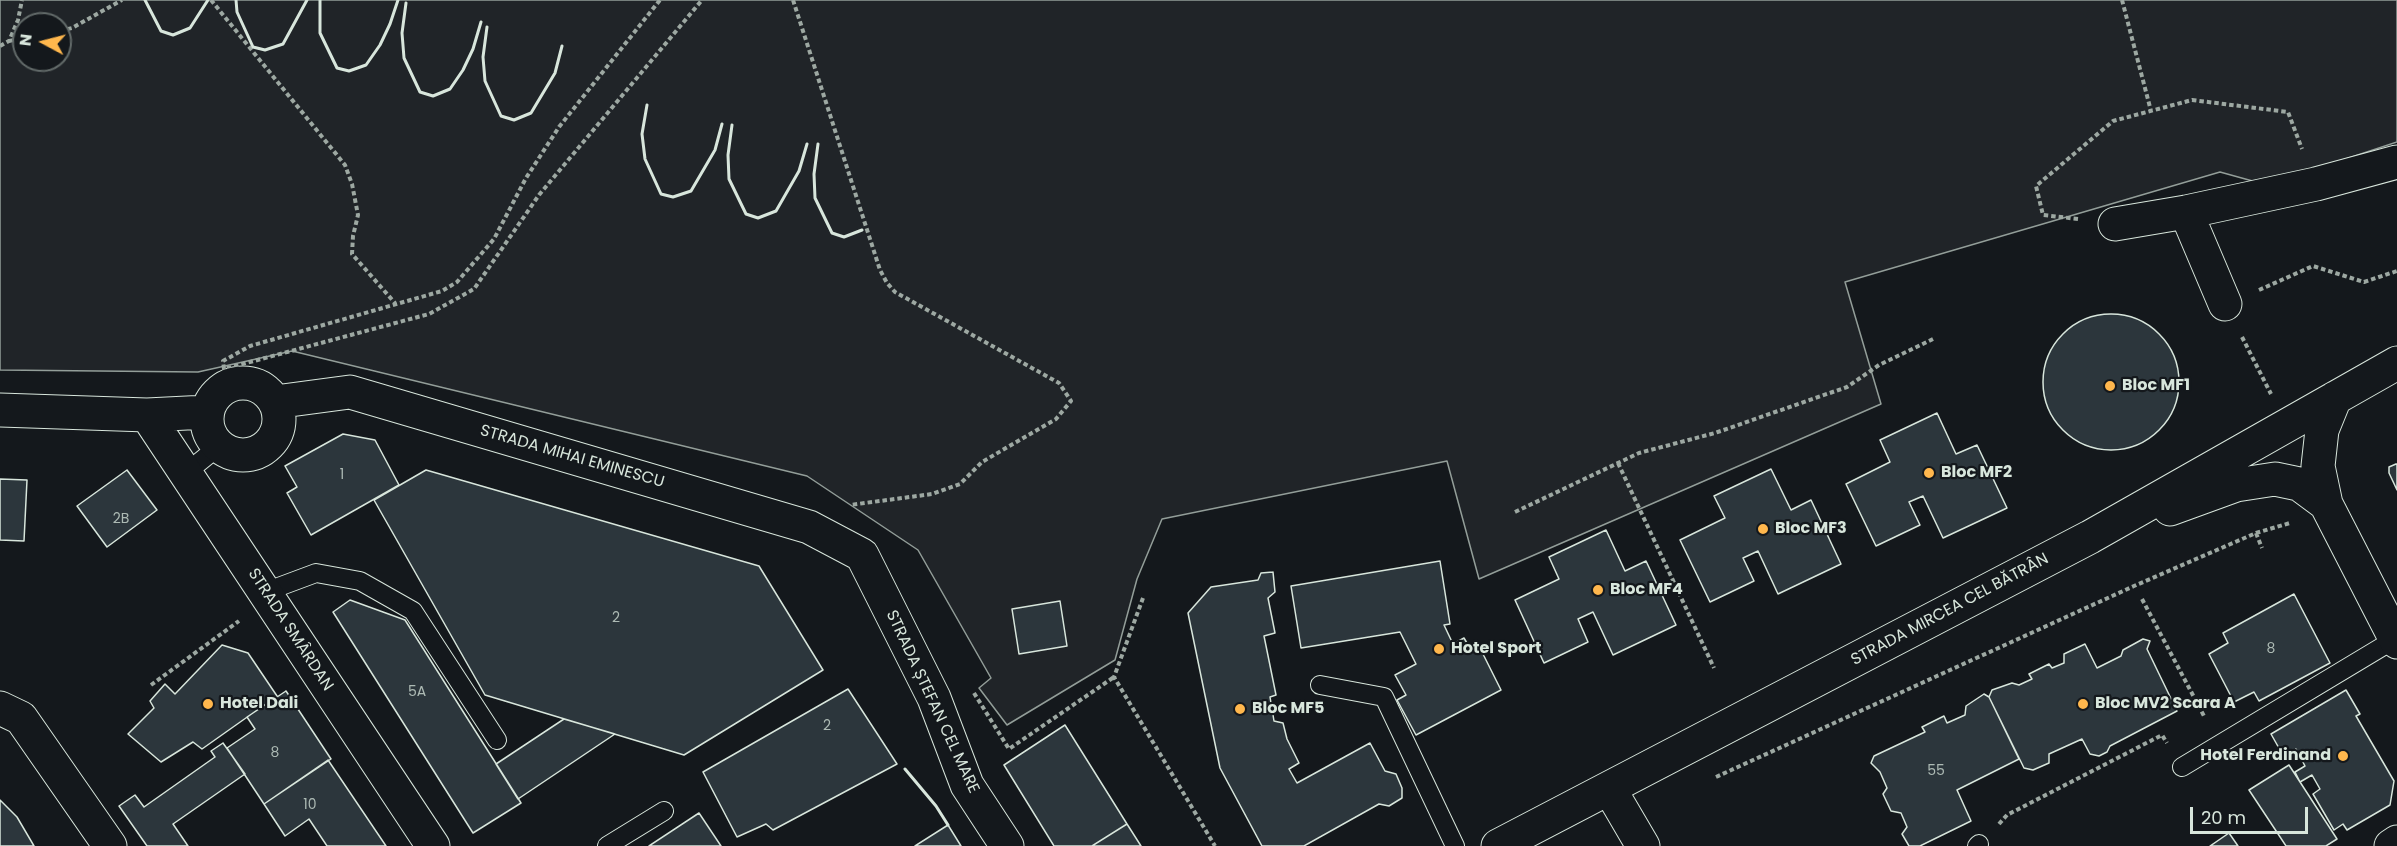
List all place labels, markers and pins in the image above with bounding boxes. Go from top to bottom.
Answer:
place label: Bloc MF1 [2122,376,2190,396]
marker: Bloc MF1 [2103,379,2117,393]
place label: Bloc MF2 [1941,463,2012,483]
marker: Bloc MF2 [1922,466,1936,480]
place label: Bloc MF3 [1775,519,1847,539]
marker: Bloc MF3 [1756,522,1770,536]
place label: Bloc MF4 [1610,580,1683,600]
marker: Bloc MF4 [1591,583,1605,597]
place label: Hotel Sport [1451,639,1542,659]
marker: Hotel Sport [1432,642,1446,656]
place label: Hotel Dali [220,694,298,714]
place label: Bloc MV2 Scara A [2095,694,2236,714]
marker: Hotel Dali [201,697,215,711]
marker: Bloc MV2 Scara A [2076,697,2090,711]
place label: Bloc MF5 [1252,699,1324,719]
marker: Bloc MF5 [1233,702,1247,716]
place label: Hotel Ferdinand [2200,746,2331,766]
marker: Hotel Ferdinand [2336,749,2350,763]

